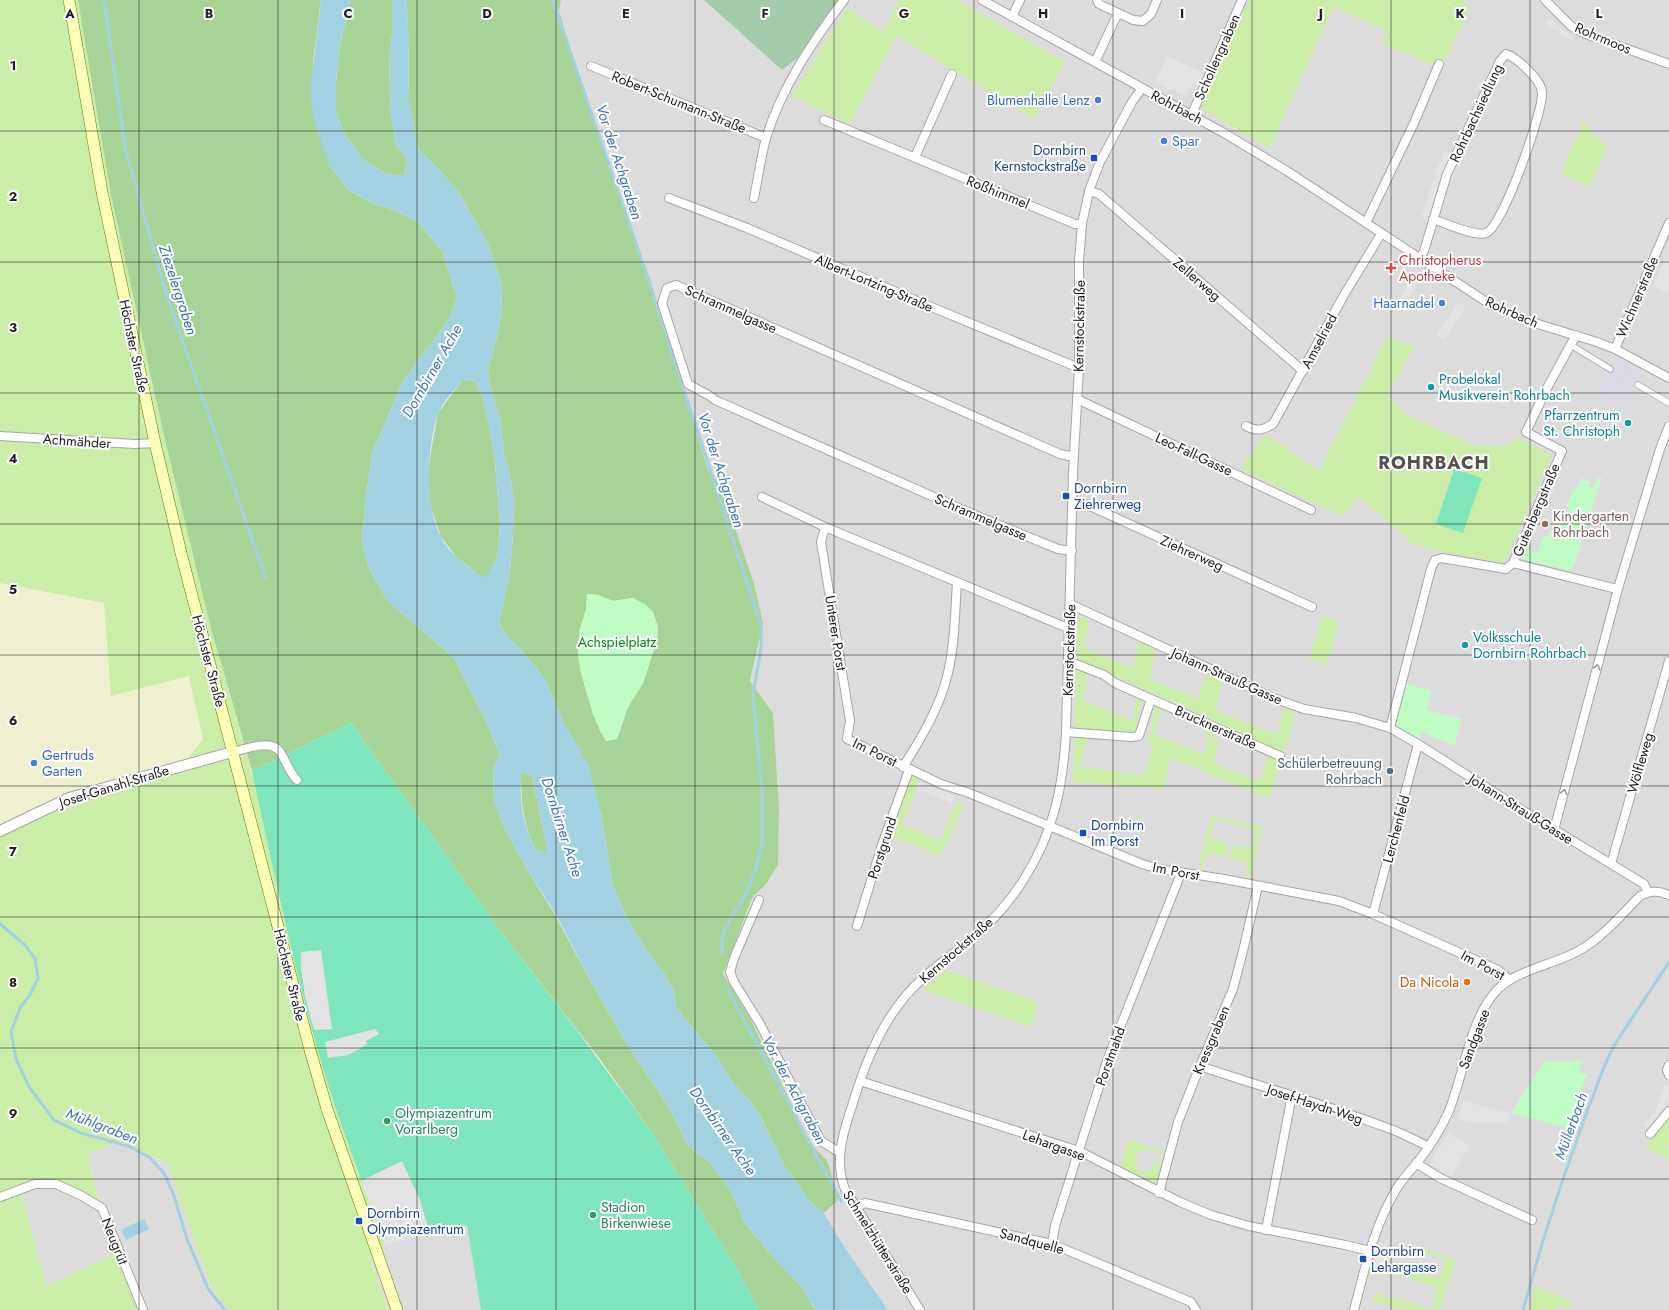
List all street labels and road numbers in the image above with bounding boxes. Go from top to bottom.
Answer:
street label: Schollengraben [1189,11,1245,103]
street label: Rohrmoos [1572,17,1635,59]
street label: Rohrbachsiedlung [1444,60,1508,166]
street label: Robert-Schumann-Straße [609,66,749,138]
street label: Rohrbach [1147,85,1207,129]
street label: Roßhimmel [963,170,1033,214]
street label: Albert-Lortzing-Straße [812,249,936,317]
street label: Zellerweg [1169,252,1225,306]
street label: Wichnerstraße [1611,253,1663,341]
street label: Schrammelgasse [682,280,780,338]
street label: Kernstockstraße [1068,280,1090,372]
street label: Rohrbach [1482,291,1542,333]
street label: Höchster Straße [114,298,154,394]
street label: Amselried [1296,310,1342,372]
street label: Leo-Fall-Gasse [1152,427,1236,481]
street label: Achmähder [42,429,112,453]
street label: Gutenbergstraße [1507,460,1565,560]
street label: Schrammelgasse [932,489,1030,545]
street label: Ziehrerweg [1157,530,1227,576]
street label: Unterer Porst [820,594,852,673]
street label: Kernstockstraße [1057,604,1081,696]
street label: Höchster Straße [187,613,231,709]
street label: Johann-Strauß-Gasse [1166,642,1286,709]
street label: Brucknerstraße [1172,700,1260,754]
street label: Wölfleweg [1622,730,1658,796]
street label: Im Porst [849,733,901,772]
street label: Josef-Ganahl-Straße [55,760,171,813]
street label: Johann-Strauß-Gasse [1463,768,1577,849]
street label: Lerchenfeld [1377,793,1415,865]
street label: Porstgrund [863,814,901,882]
street label: Im Porst [1151,857,1202,885]
street label: Kernstockstraße [915,912,997,988]
street label: Höchster Straße [269,927,311,1023]
street label: Im Porst [1457,945,1509,985]
street label: Kressgraben [1188,1002,1234,1078]
street label: Sandgasse [1453,1006,1495,1072]
street label: Porstmahd [1090,1024,1130,1088]
street label: Josef-Haydn-Weg [1263,1078,1366,1129]
street label: Lehargasse [1020,1124,1088,1166]
street label: Schmelzhütterstraße [838,1186,918,1298]
street label: Neugrüt [97,1215,134,1268]
street label: Sandquelle [998,1223,1066,1259]

